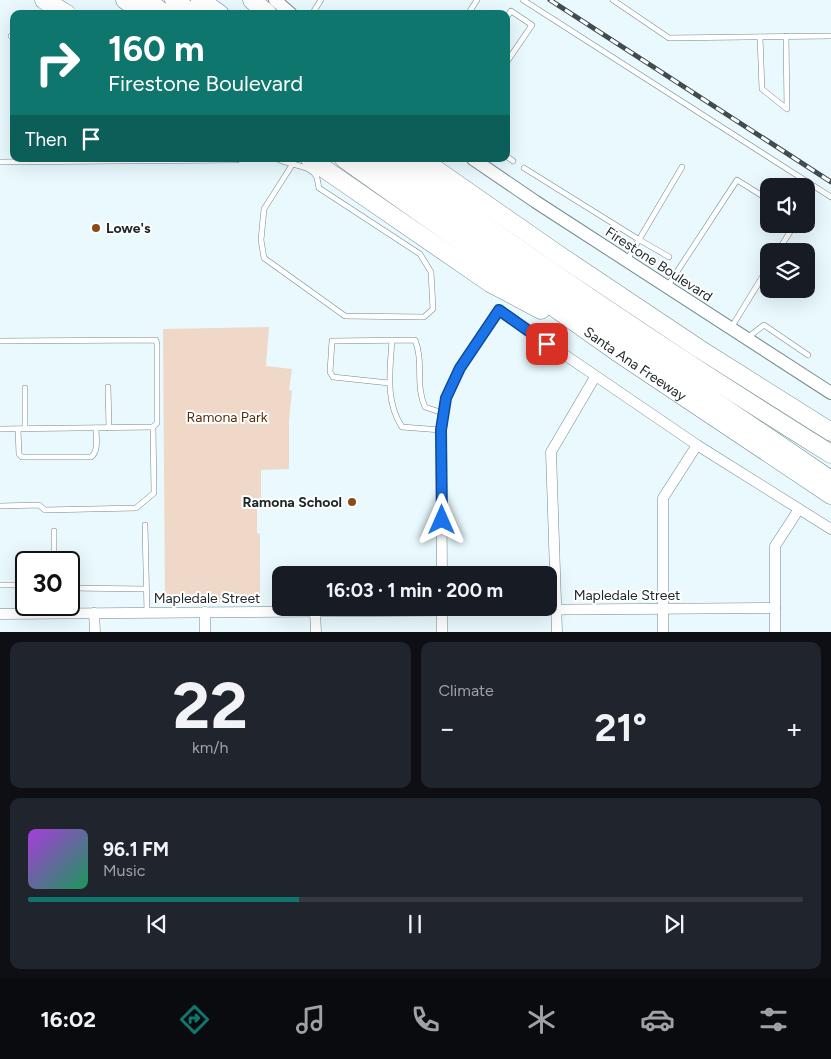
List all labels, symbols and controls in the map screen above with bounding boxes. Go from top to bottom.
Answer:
text: 160 m [108,28,205,70]
icon: right [25,30,90,95]
text: Firestone Boulevard [108,70,303,97]
icon: arrive [77,125,105,153]
text: Then [25,128,67,151]
map controls [760,178,815,298]
button: sound [760,178,815,233]
place label: Lowe's [106,220,151,237]
marker: Lowe's [90,222,102,234]
street label: Firestone Boulevard [602,223,715,305]
button: layers [760,243,815,298]
pin [526,323,568,365]
street label: Santa Ana Freeway [581,323,690,405]
icon: arrive [533,330,561,358]
park label: Ramona Park [187,409,268,426]
position arrow [415,493,467,545]
place label: Ramona School [243,494,342,511]
marker: Ramona School [346,496,358,508]
speed limit sign: 30 [15,551,80,616]
text: 16:03 · 1 min · 200 m [326,579,503,602]
street label: Mapledale Street [574,587,680,604]
street label: Mapledale Street [154,590,260,607]
text: 22 [173,666,248,744]
text: Climate [439,681,494,700]
text: 21° [595,705,647,751]
text: − [439,711,456,745]
text: + [786,711,803,745]
text: km/h [192,738,229,757]
text: 96.1 FM [103,838,169,861]
text: Music [103,861,145,880]
icon: previous [143,910,171,938]
icon: pause [401,910,429,938]
icon: next [660,910,688,938]
icon: directions [177,1002,212,1037]
icon: music [293,1002,328,1037]
icon: phone [408,1002,443,1037]
icon: climate [524,1002,559,1037]
icon: car [640,1002,675,1037]
icon: filters [756,1002,791,1037]
text: 16:02 [40,1006,96,1033]

